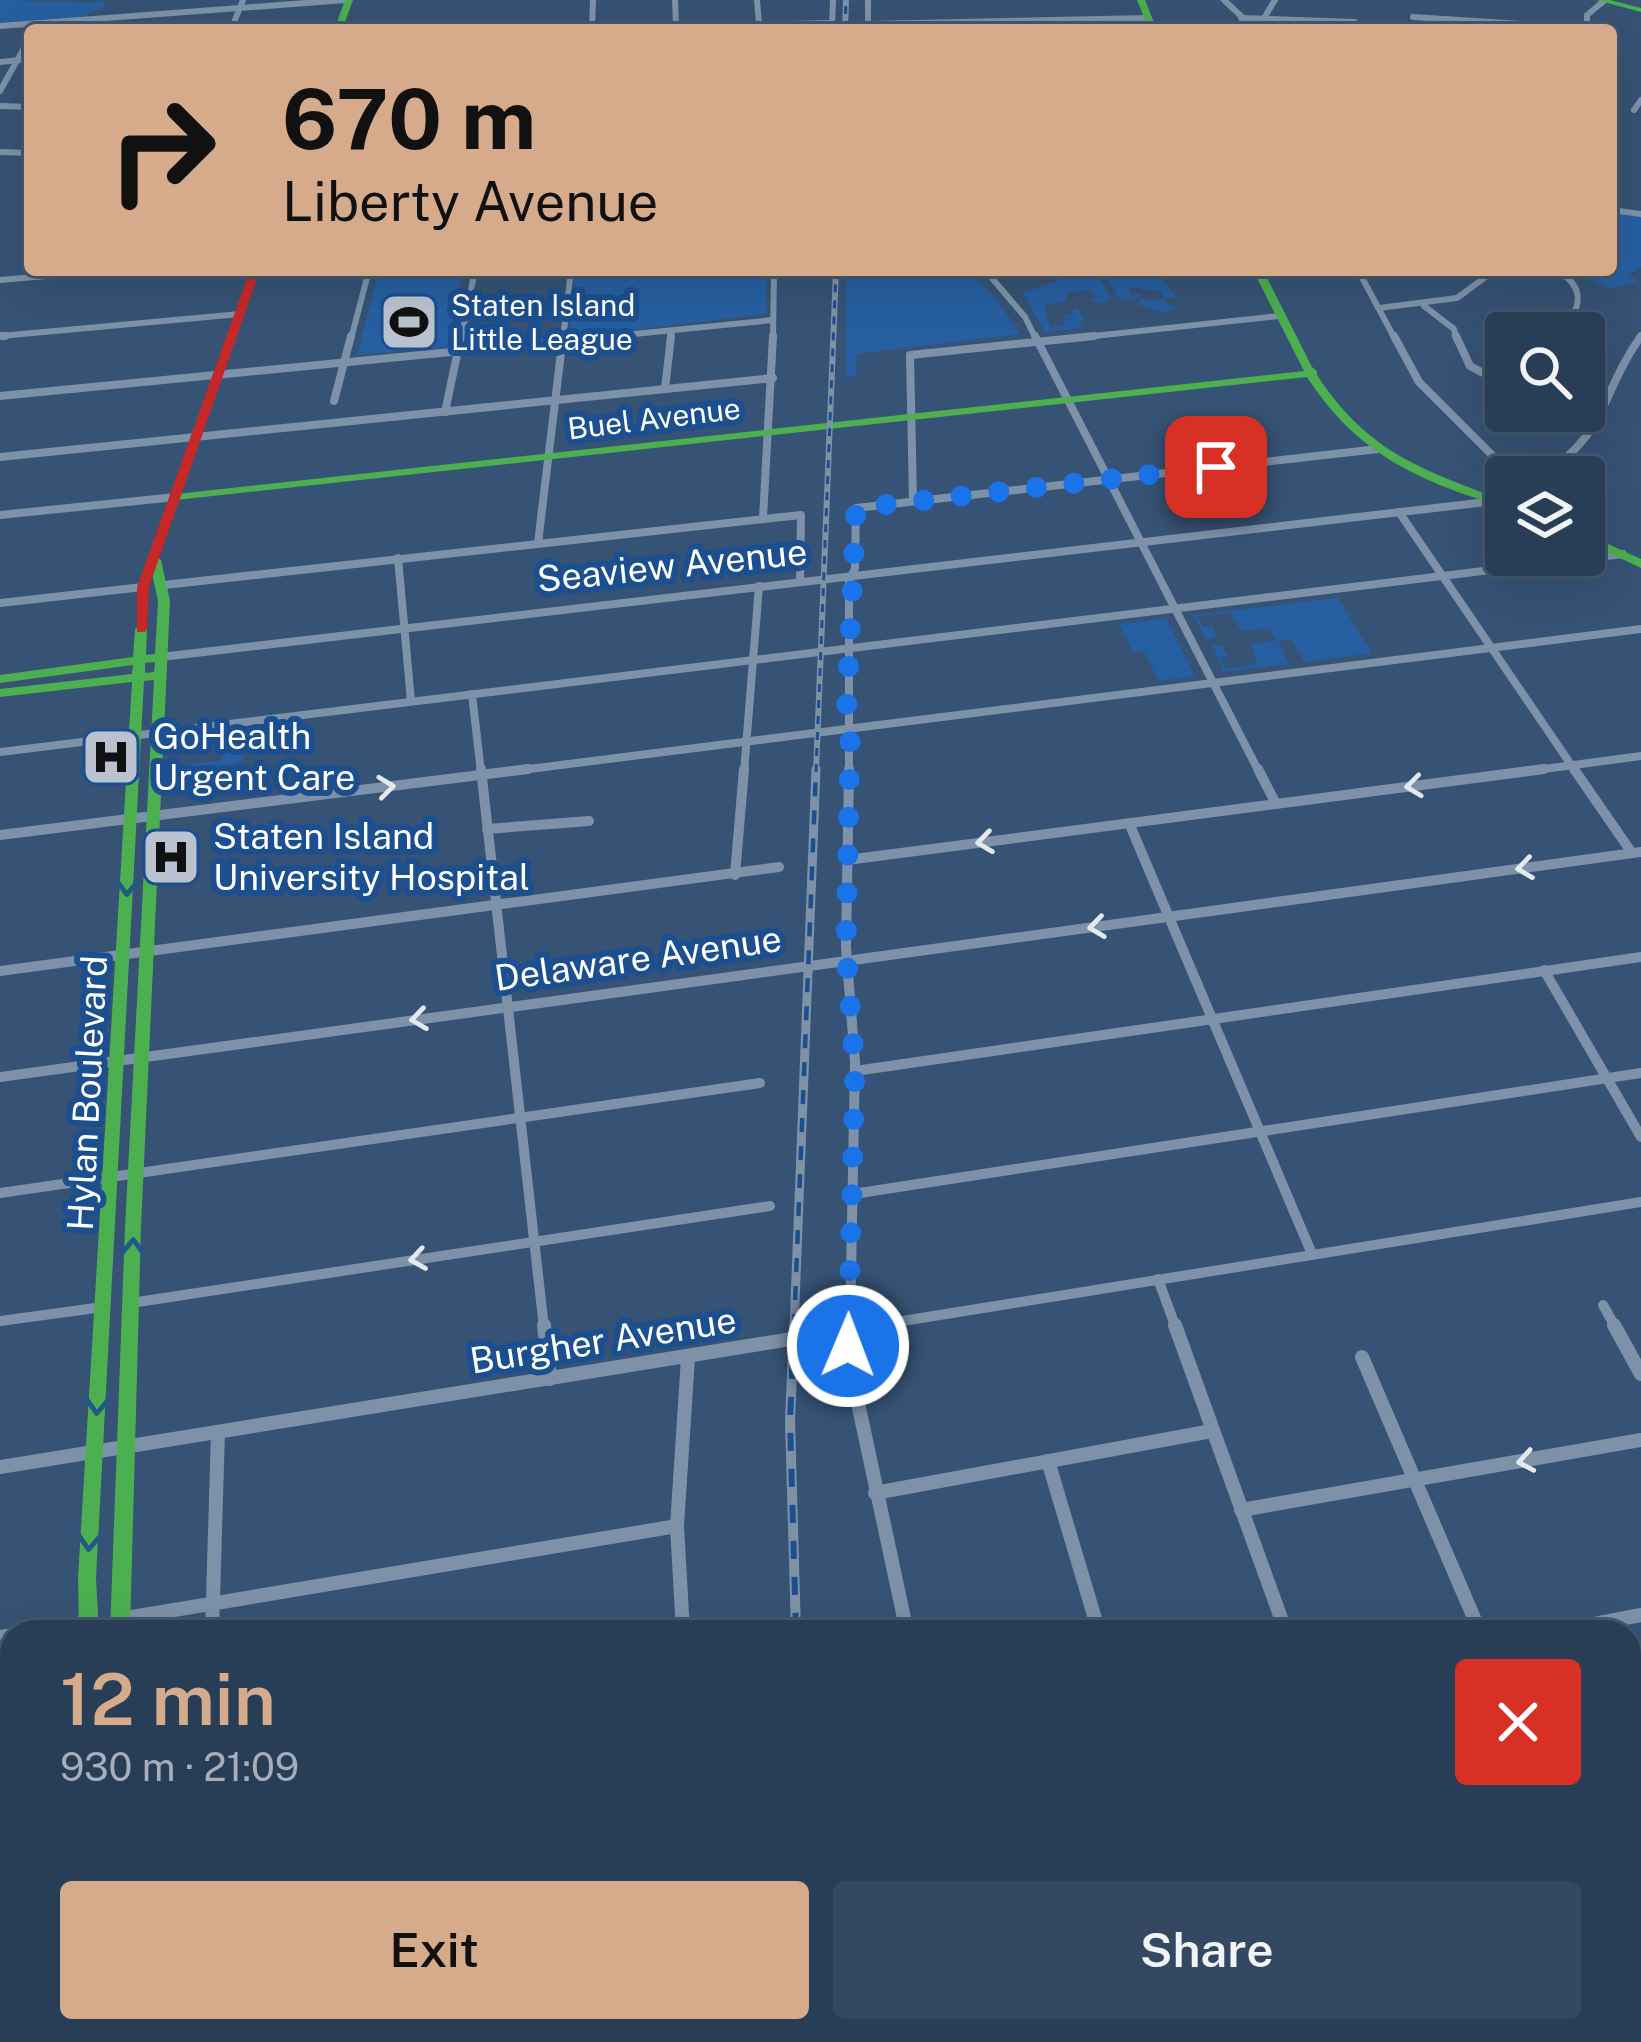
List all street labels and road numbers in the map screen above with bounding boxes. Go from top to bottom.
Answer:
street label: Buel Avenue [565,390,743,446]
street label: Seaview Avenue [535,530,809,600]
street label: Delaware Avenue [492,917,784,999]
street label: Hylan Boulevard [59,954,115,1232]
street label: Burgher Avenue [467,1298,739,1382]

